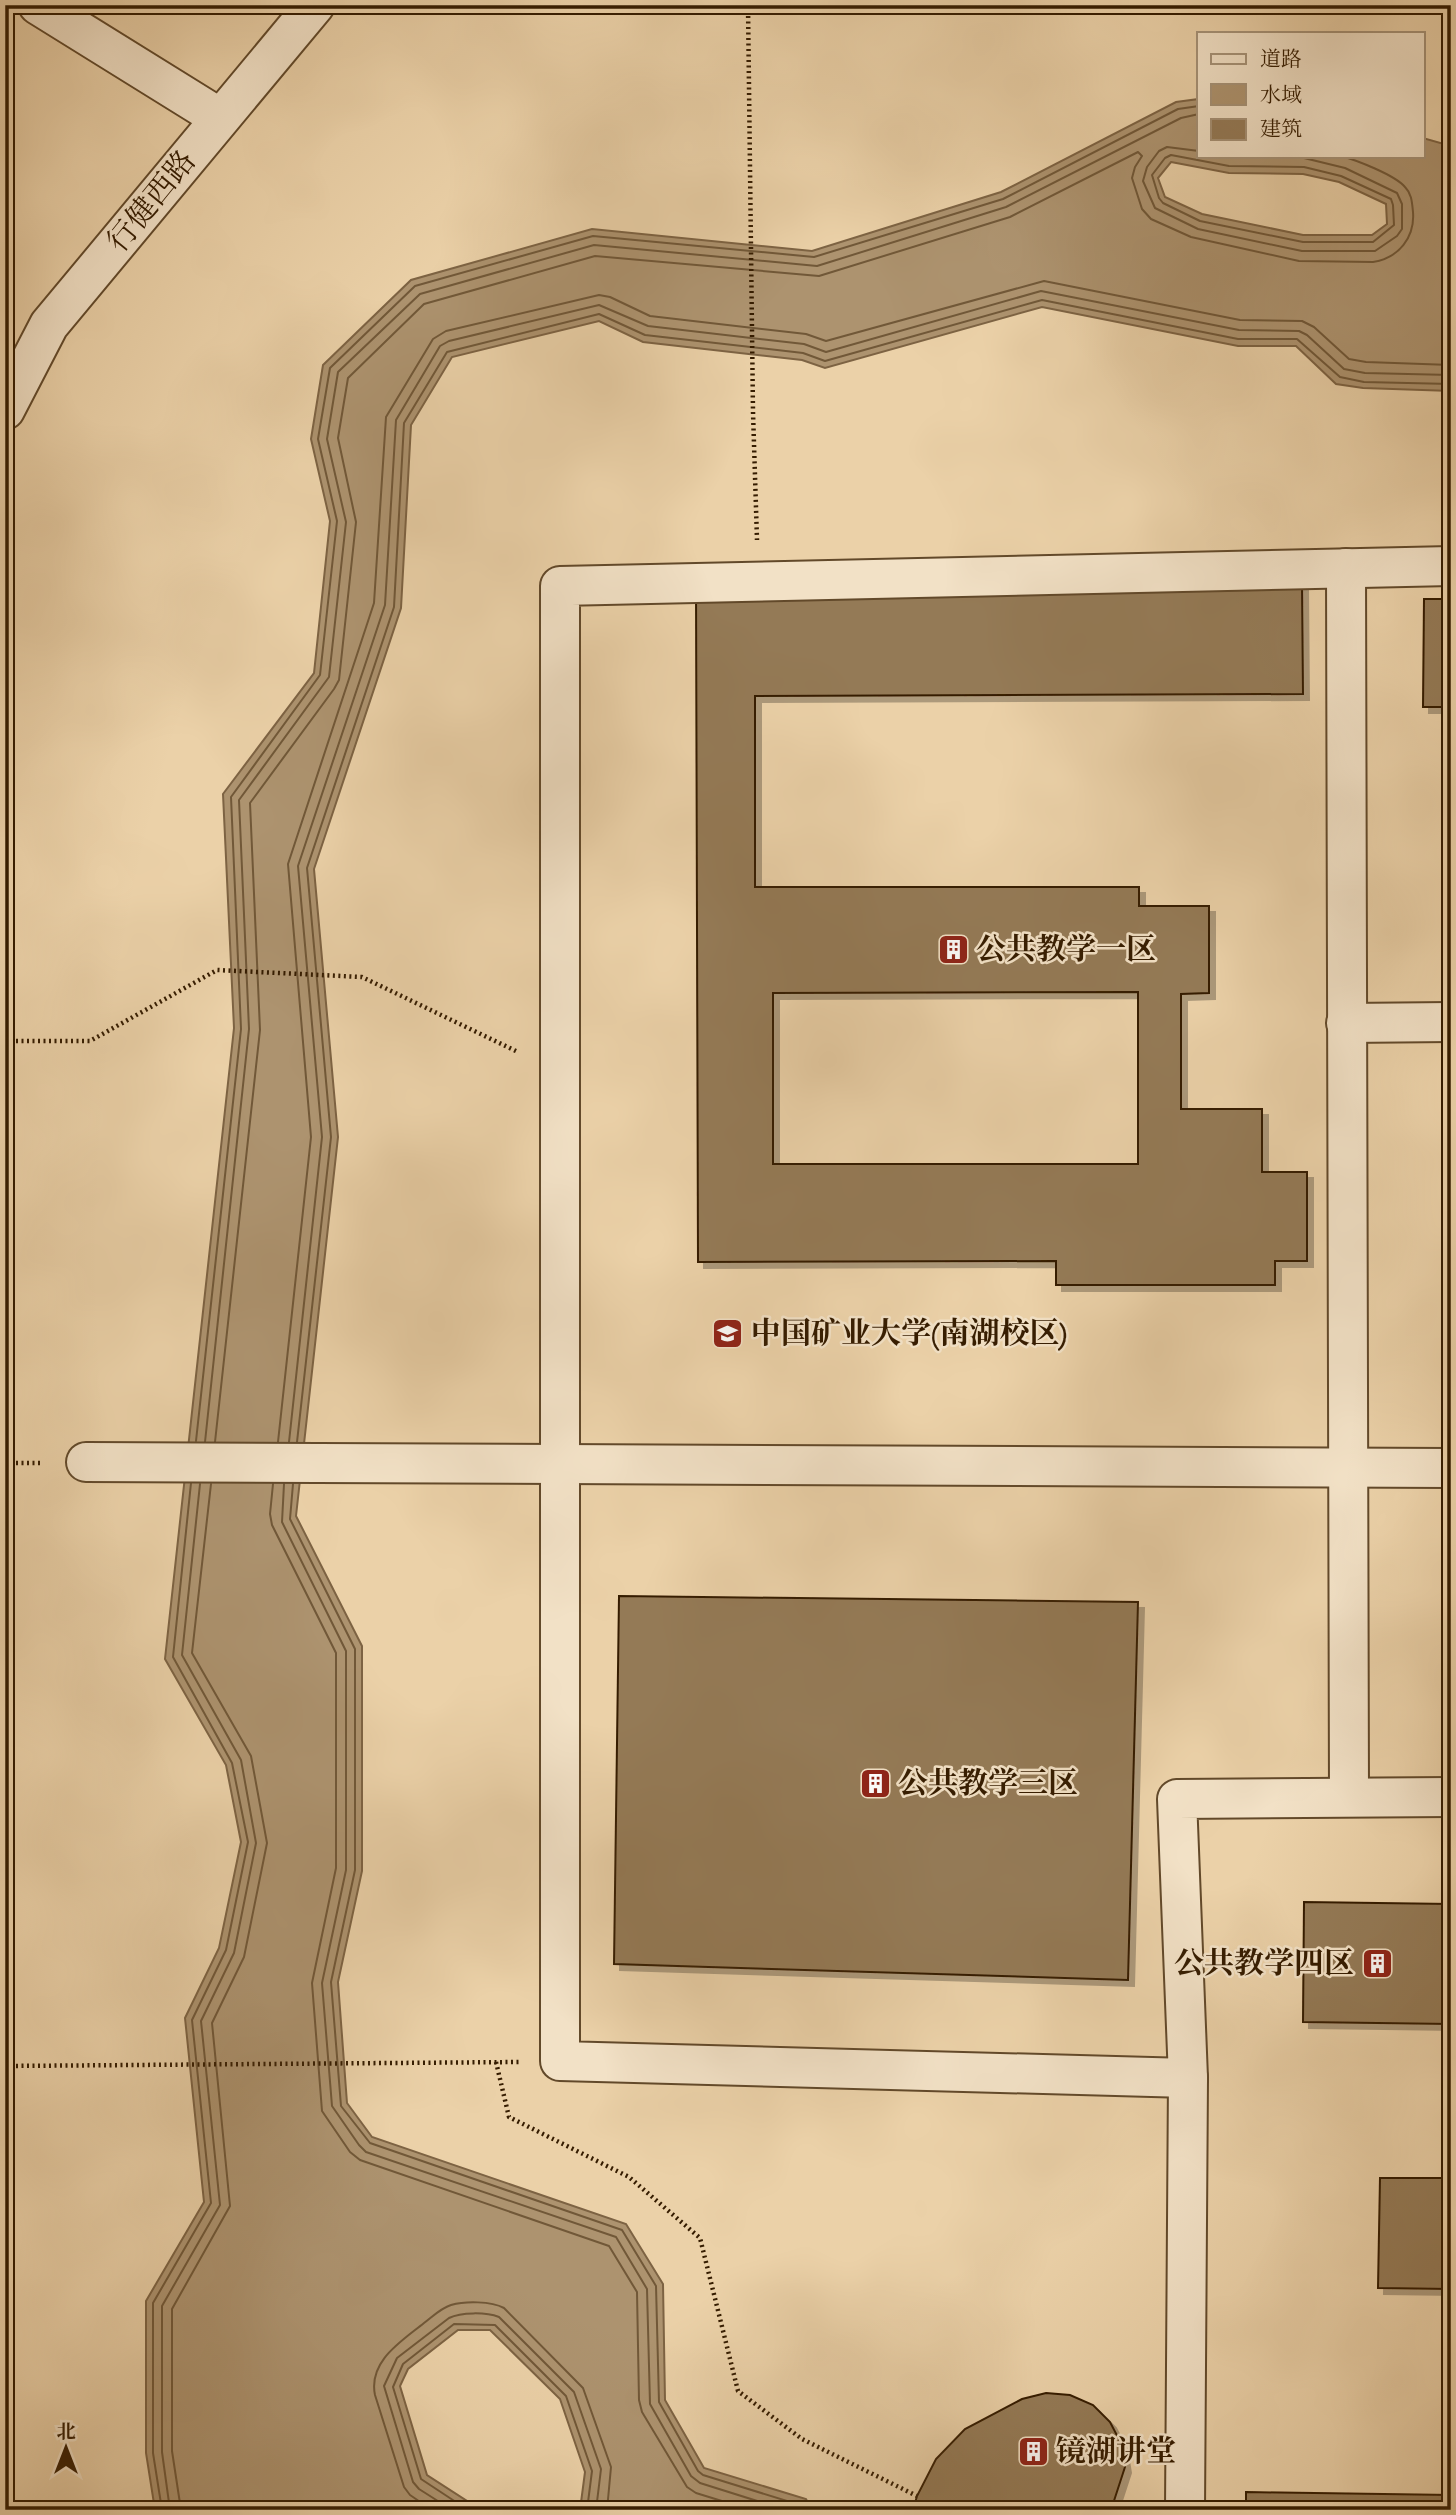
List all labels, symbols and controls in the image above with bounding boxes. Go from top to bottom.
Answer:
legend [1197,32,1424,158]
text: 道路 [1260,46,1302,73]
text: 水域 [1260,82,1302,109]
text: 建筑 [1260,116,1302,143]
street label: 行健西路 [99,143,204,260]
place label: 公共教学一区 [976,931,1156,968]
building icon: 公共教学一区 [936,932,970,966]
place label: 中国矿业大学(南湖校区) [751,1315,1067,1352]
school or university icon: 中国矿业大学(南湖校区) [711,1316,745,1350]
place label: 公共教学三区 [898,1765,1078,1802]
building icon: 公共教学三区 [858,1766,892,1800]
place label: 公共教学四区 [1174,1945,1354,1982]
building icon: 公共教学四区 [1360,1946,1394,1980]
north arrow [32,2414,102,2484]
text: 北 [56,2420,76,2444]
place label: 镜湖讲堂 [1056,2433,1176,2470]
building icon: 镜湖讲堂 [1016,2434,1050,2468]

